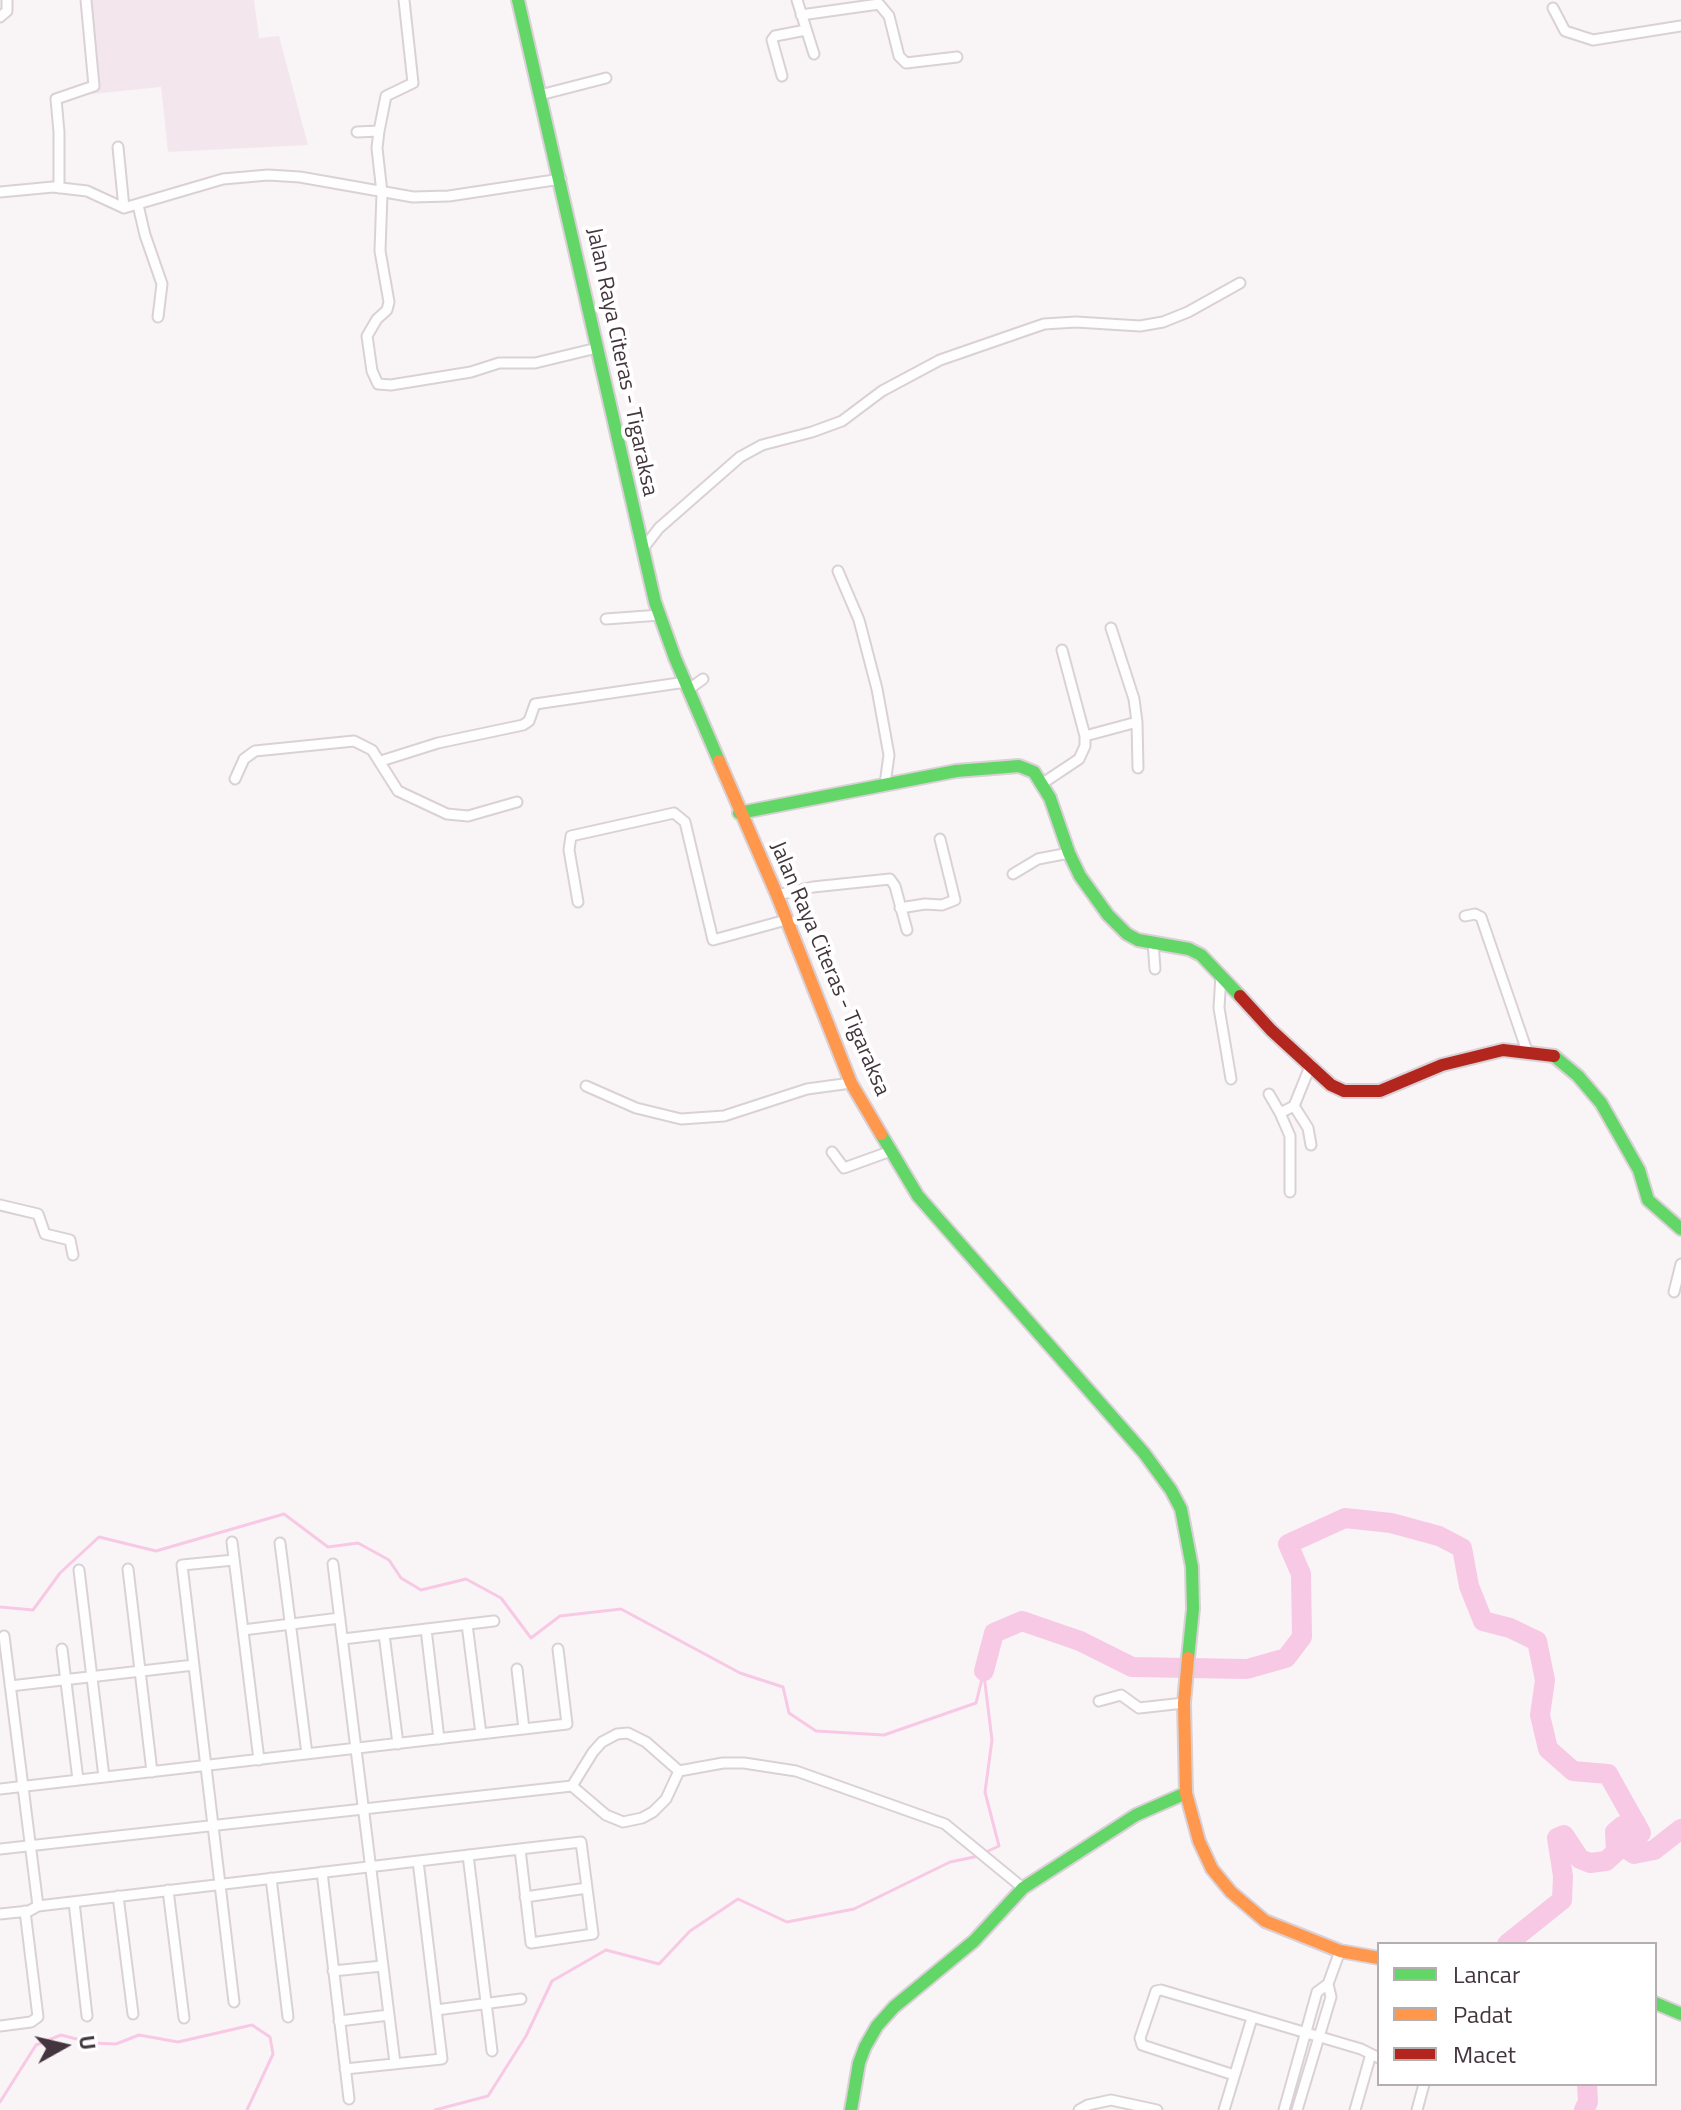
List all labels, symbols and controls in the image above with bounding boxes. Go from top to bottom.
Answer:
street label: Jalan Raya Citeras - Tigaraksa [580,225,662,499]
street label: Jalan Raya Citeras - Tigaraksa [763,838,895,1100]
legend [1377,1942,1657,2086]
text: Lancar [1453,1956,1520,1992]
text: Padat [1453,1996,1512,2032]
north arrow [24,2006,104,2086]
text: U [70,2033,106,2052]
text: Macet [1453,2036,1516,2072]

